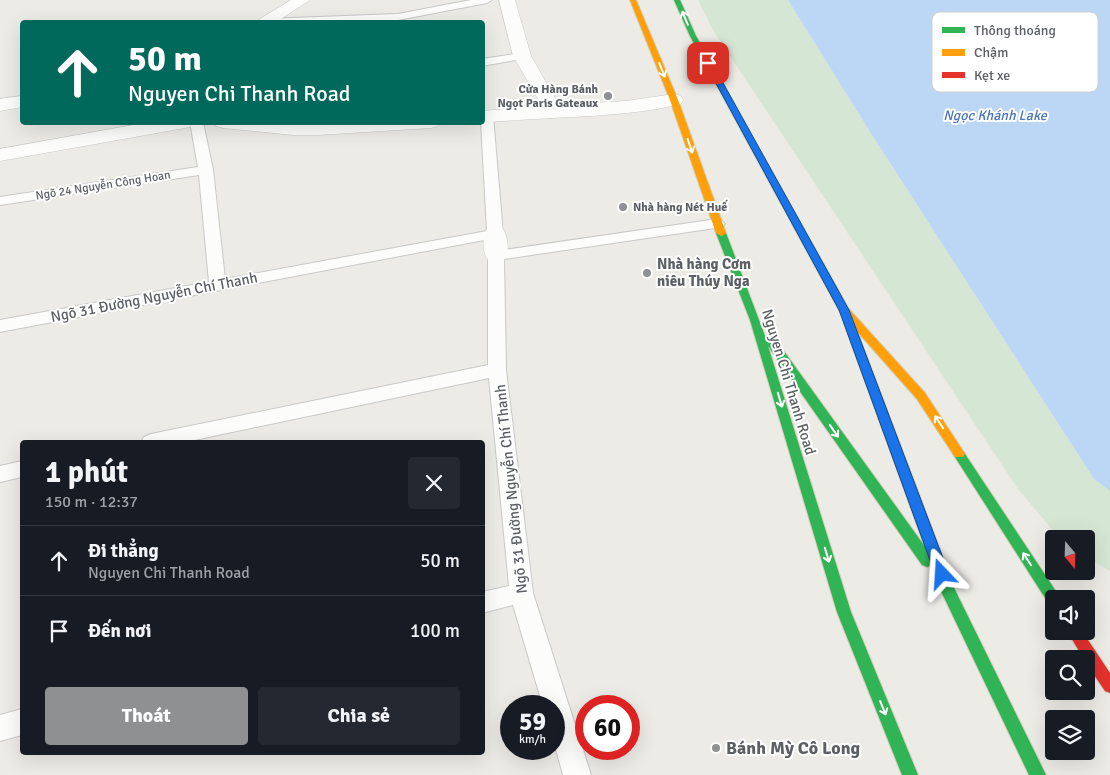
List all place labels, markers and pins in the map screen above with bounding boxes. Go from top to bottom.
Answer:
pin [687,42,729,84]
place label: Cửa Hàng Bánh Ngọt Paris Gateaux [498,82,598,111]
marker: Cửa Hàng Bánh Ngọt Paris Gateaux [602,90,614,102]
place label: Nhà hàng Nét Huế [633,199,728,215]
marker: Nhà hàng Nét Huế [617,201,629,213]
place label: Nhà hàng Cơm niêu Thúy Nga [657,255,751,290]
marker: Nhà hàng Cơm niêu Thúy Nga [641,267,653,279]
place label: Bánh Mỳ Cô Long [726,737,860,759]
marker: Bánh Mỳ Cô Long [710,742,722,754]

